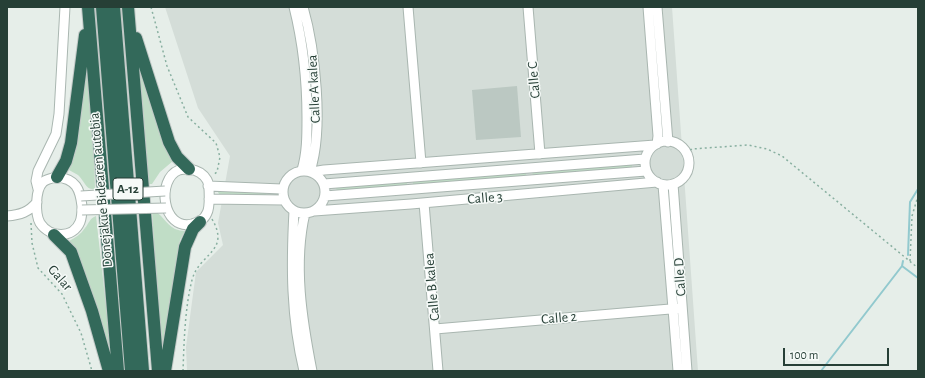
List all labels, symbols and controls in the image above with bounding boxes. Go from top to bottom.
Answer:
street label: Calle A kalea [304,54,324,124]
street label: Calle C [524,61,544,99]
street label: Donejakue Bidearen autobia [86,112,116,268]
road number: A-12 [113,178,143,200]
street label: Calle 3 [467,188,503,208]
street label: Calle B kalea [421,252,443,322]
street label: Calle D [670,257,690,297]
street label: Galar [44,262,76,294]
street label: Calle 2 [540,308,578,328]
scale bar [785,340,891,366]
text: 100 m [790,349,818,361]

